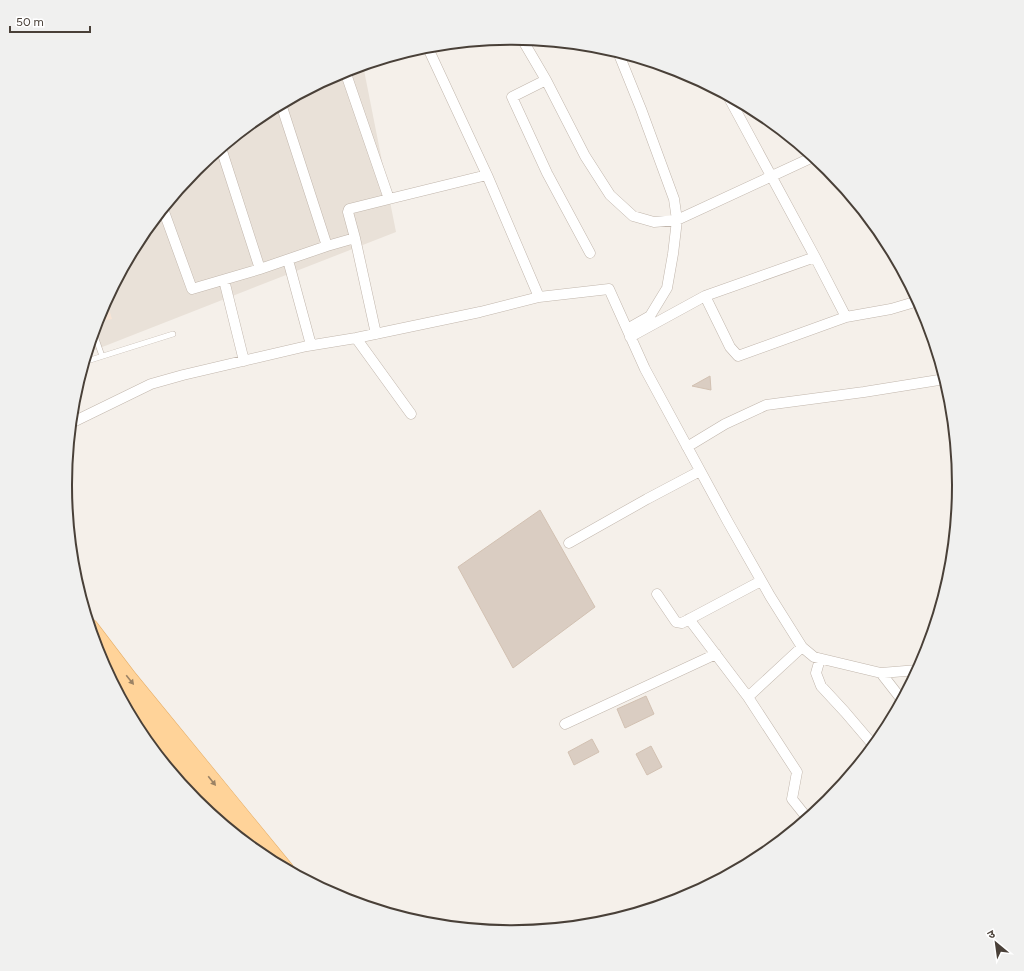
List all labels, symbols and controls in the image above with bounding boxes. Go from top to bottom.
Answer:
scale bar [10,8,90,34]
text: 50 m [16,15,44,29]
one-way arrow [126,675,135,686]
one-way arrow [208,775,217,786]
north arrow [976,923,1016,963]
text: उ [985,927,998,942]

